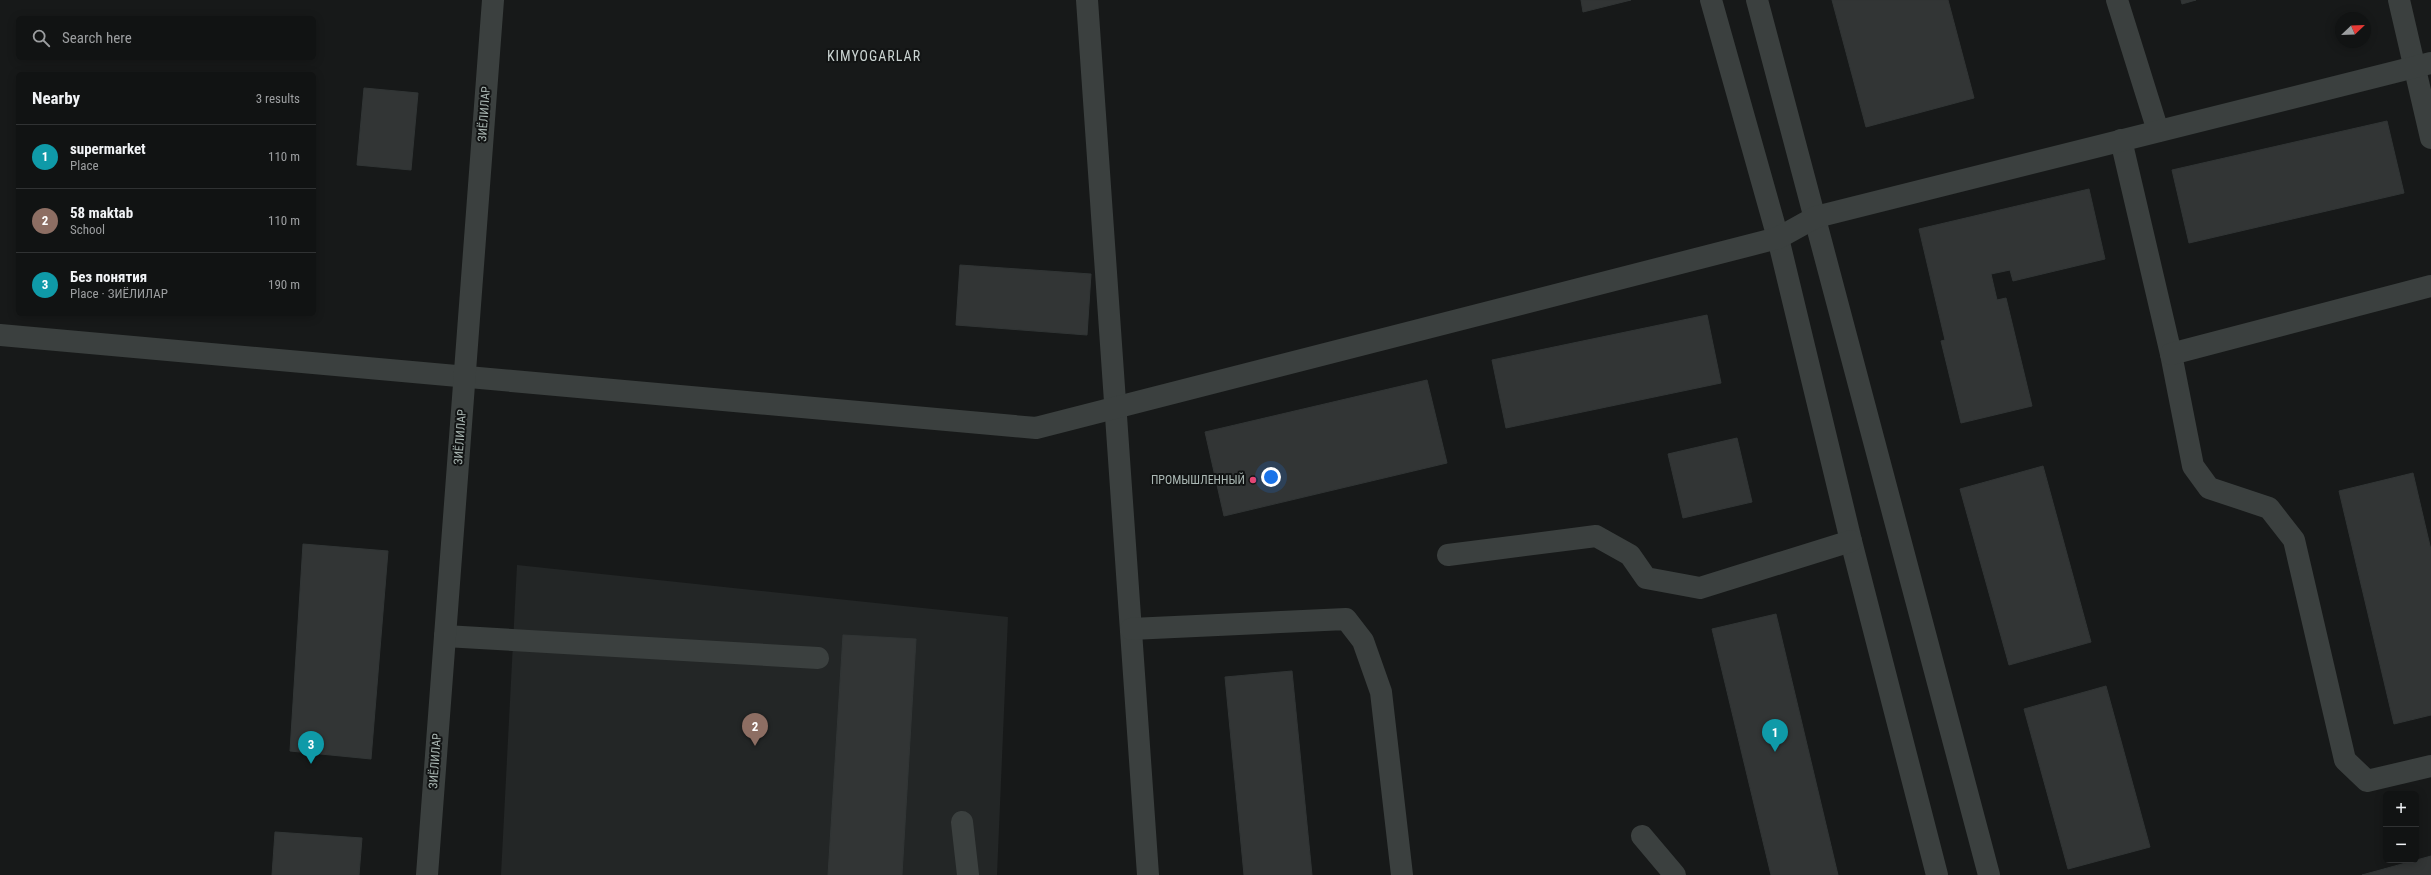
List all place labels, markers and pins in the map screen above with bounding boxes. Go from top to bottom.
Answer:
place label: ПРОМЫШЛЕННЫЙ [1151,472,1245,487]
marker: ПРОМЫШЛЕННЫЙ [1248,475,1258,485]
pin: 2 [742,713,768,746]
pin: 1 [1762,719,1788,752]
pin: 3 [298,731,324,764]

